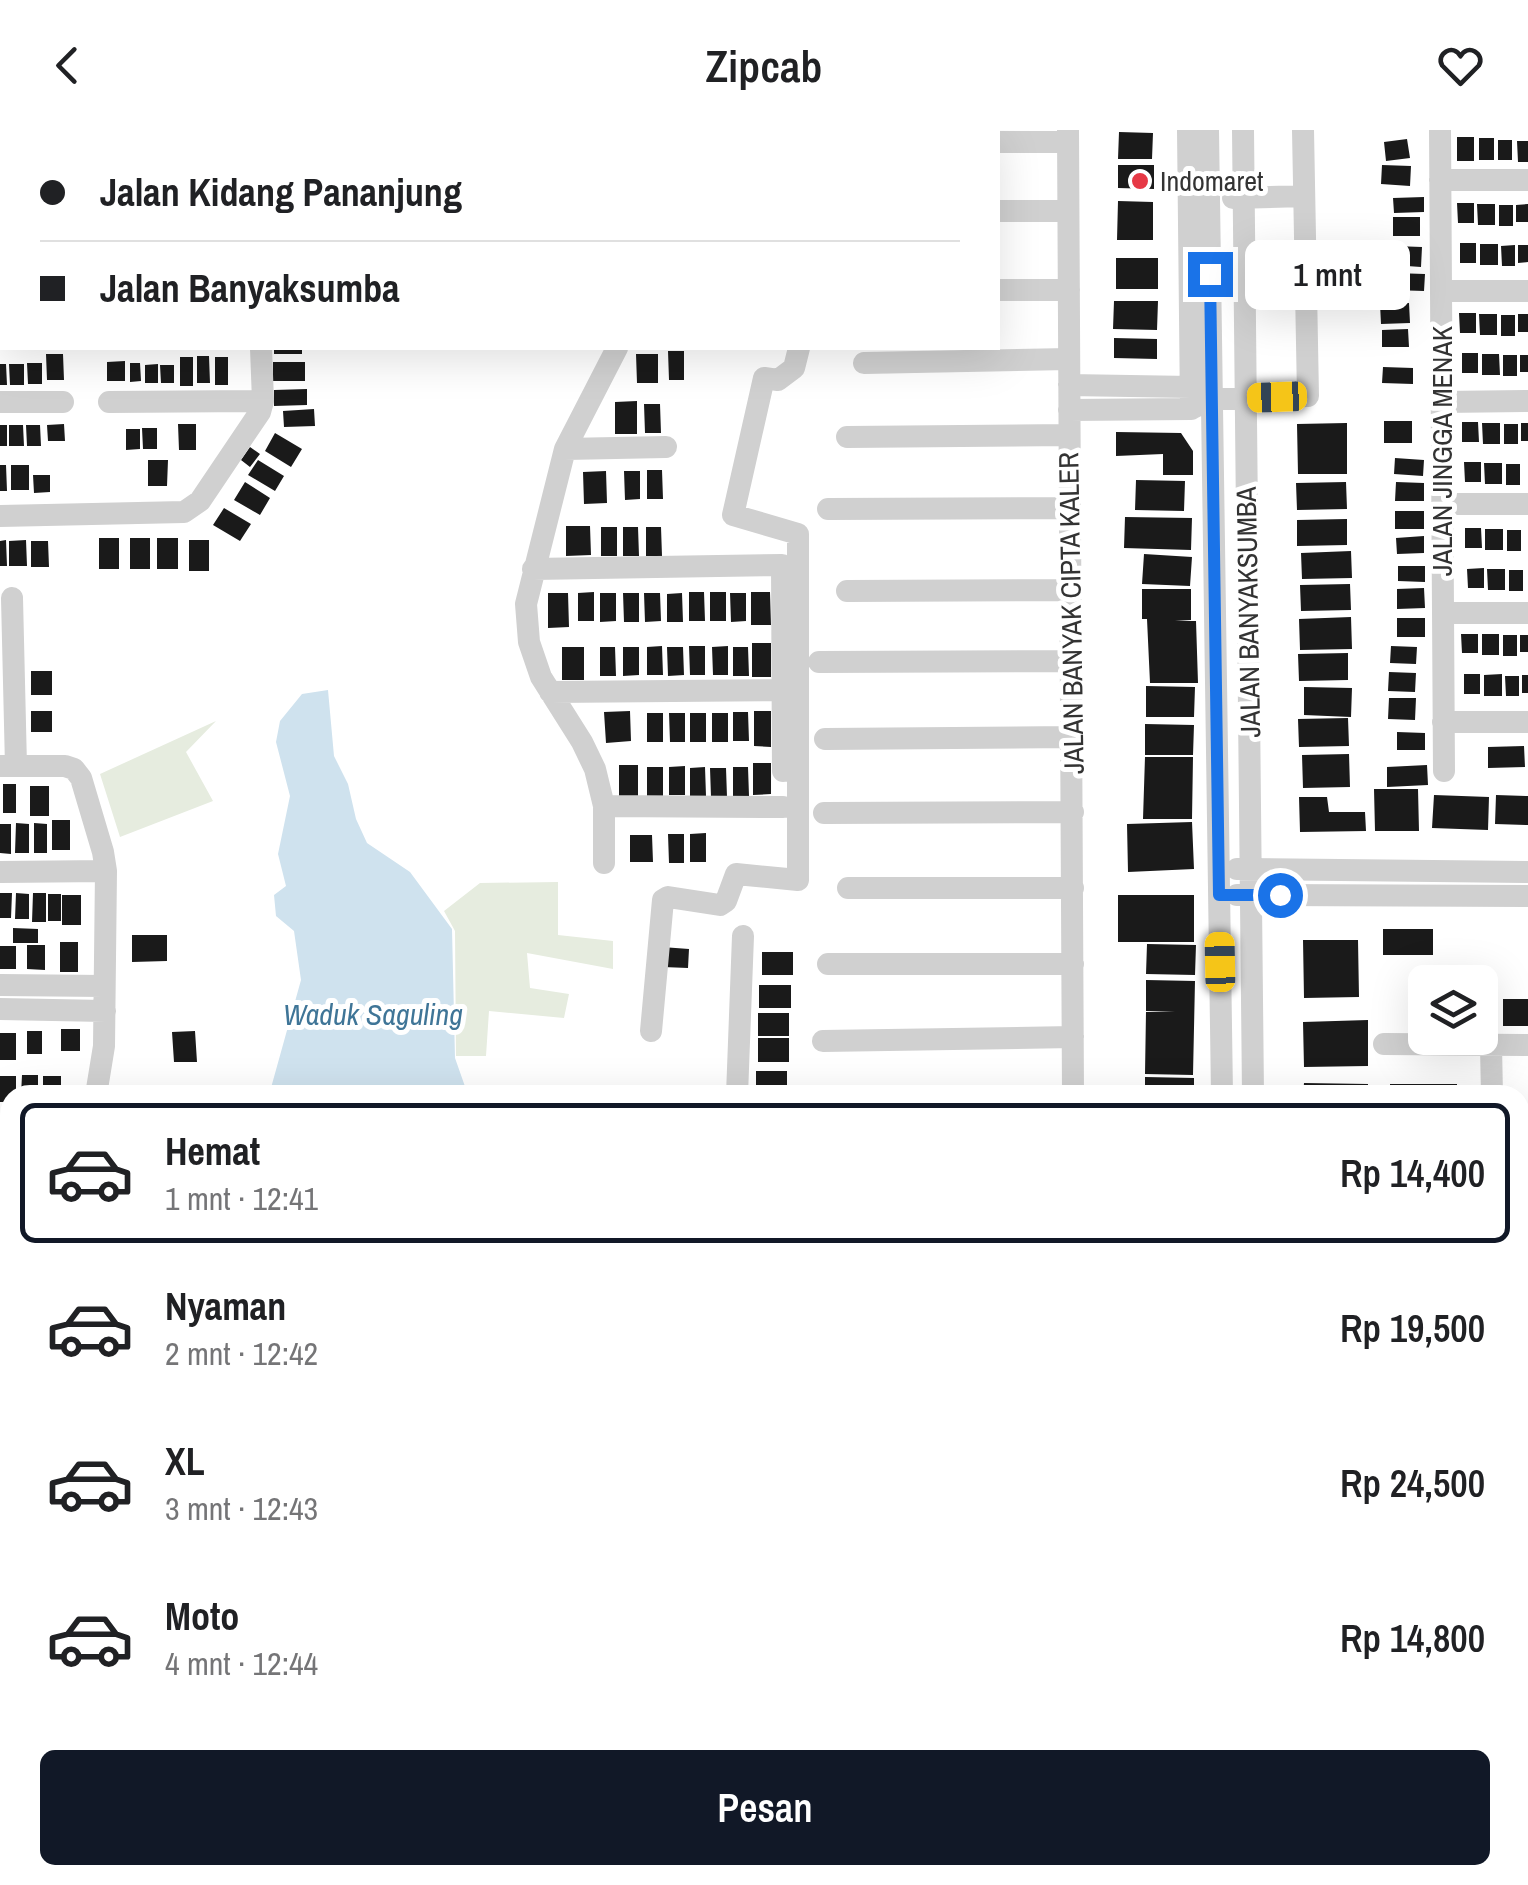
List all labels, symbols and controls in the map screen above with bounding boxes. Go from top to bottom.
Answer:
text: Zipcab [706,35,822,96]
icon: back [40,38,95,93]
icon: heart [1433,38,1488,93]
place label: Indomaret [1160,162,1263,200]
text: Jalan Kidang Pananjung [100,167,462,218]
marker: Indomaret [1129,170,1151,192]
callout: 1 mnt [1245,239,1410,309]
route end [1188,252,1233,297]
text: 1 mnt [1293,253,1362,296]
text: Jalan Banyaksumba [100,263,400,314]
street label: JALAN JINGGA MENAK [1423,326,1461,576]
car [1246,381,1308,413]
street label: JALAN BANYAK CIPTA KALER [1049,452,1093,774]
street label: JALAN BANYAKSUMBA [1227,486,1269,738]
route start [1258,873,1303,918]
car [1204,932,1236,992]
map controls [1408,965,1498,1055]
button: layers [1408,965,1498,1055]
water label: Waduk Saguling [283,994,463,1034]
text: Hemat [165,1126,260,1177]
icon: car [45,1128,135,1218]
text: Rp 14,400 [1340,1148,1485,1199]
text: 1 mnt · 12:41 [165,1177,318,1220]
text: Nyaman [165,1281,286,1332]
icon: car [45,1283,135,1373]
text: Rp 19,500 [1340,1303,1485,1354]
text: 2 mnt · 12:42 [165,1332,318,1375]
text: XL [165,1436,205,1487]
icon: car [45,1438,135,1528]
text: Rp 24,500 [1340,1458,1485,1509]
text: 3 mnt · 12:43 [165,1487,318,1530]
text: Moto [165,1591,239,1642]
icon: car [45,1593,135,1683]
text: Rp 14,800 [1340,1613,1485,1664]
text: 4 mnt · 12:44 [165,1642,318,1685]
button: Pesan [40,1750,1490,1865]

